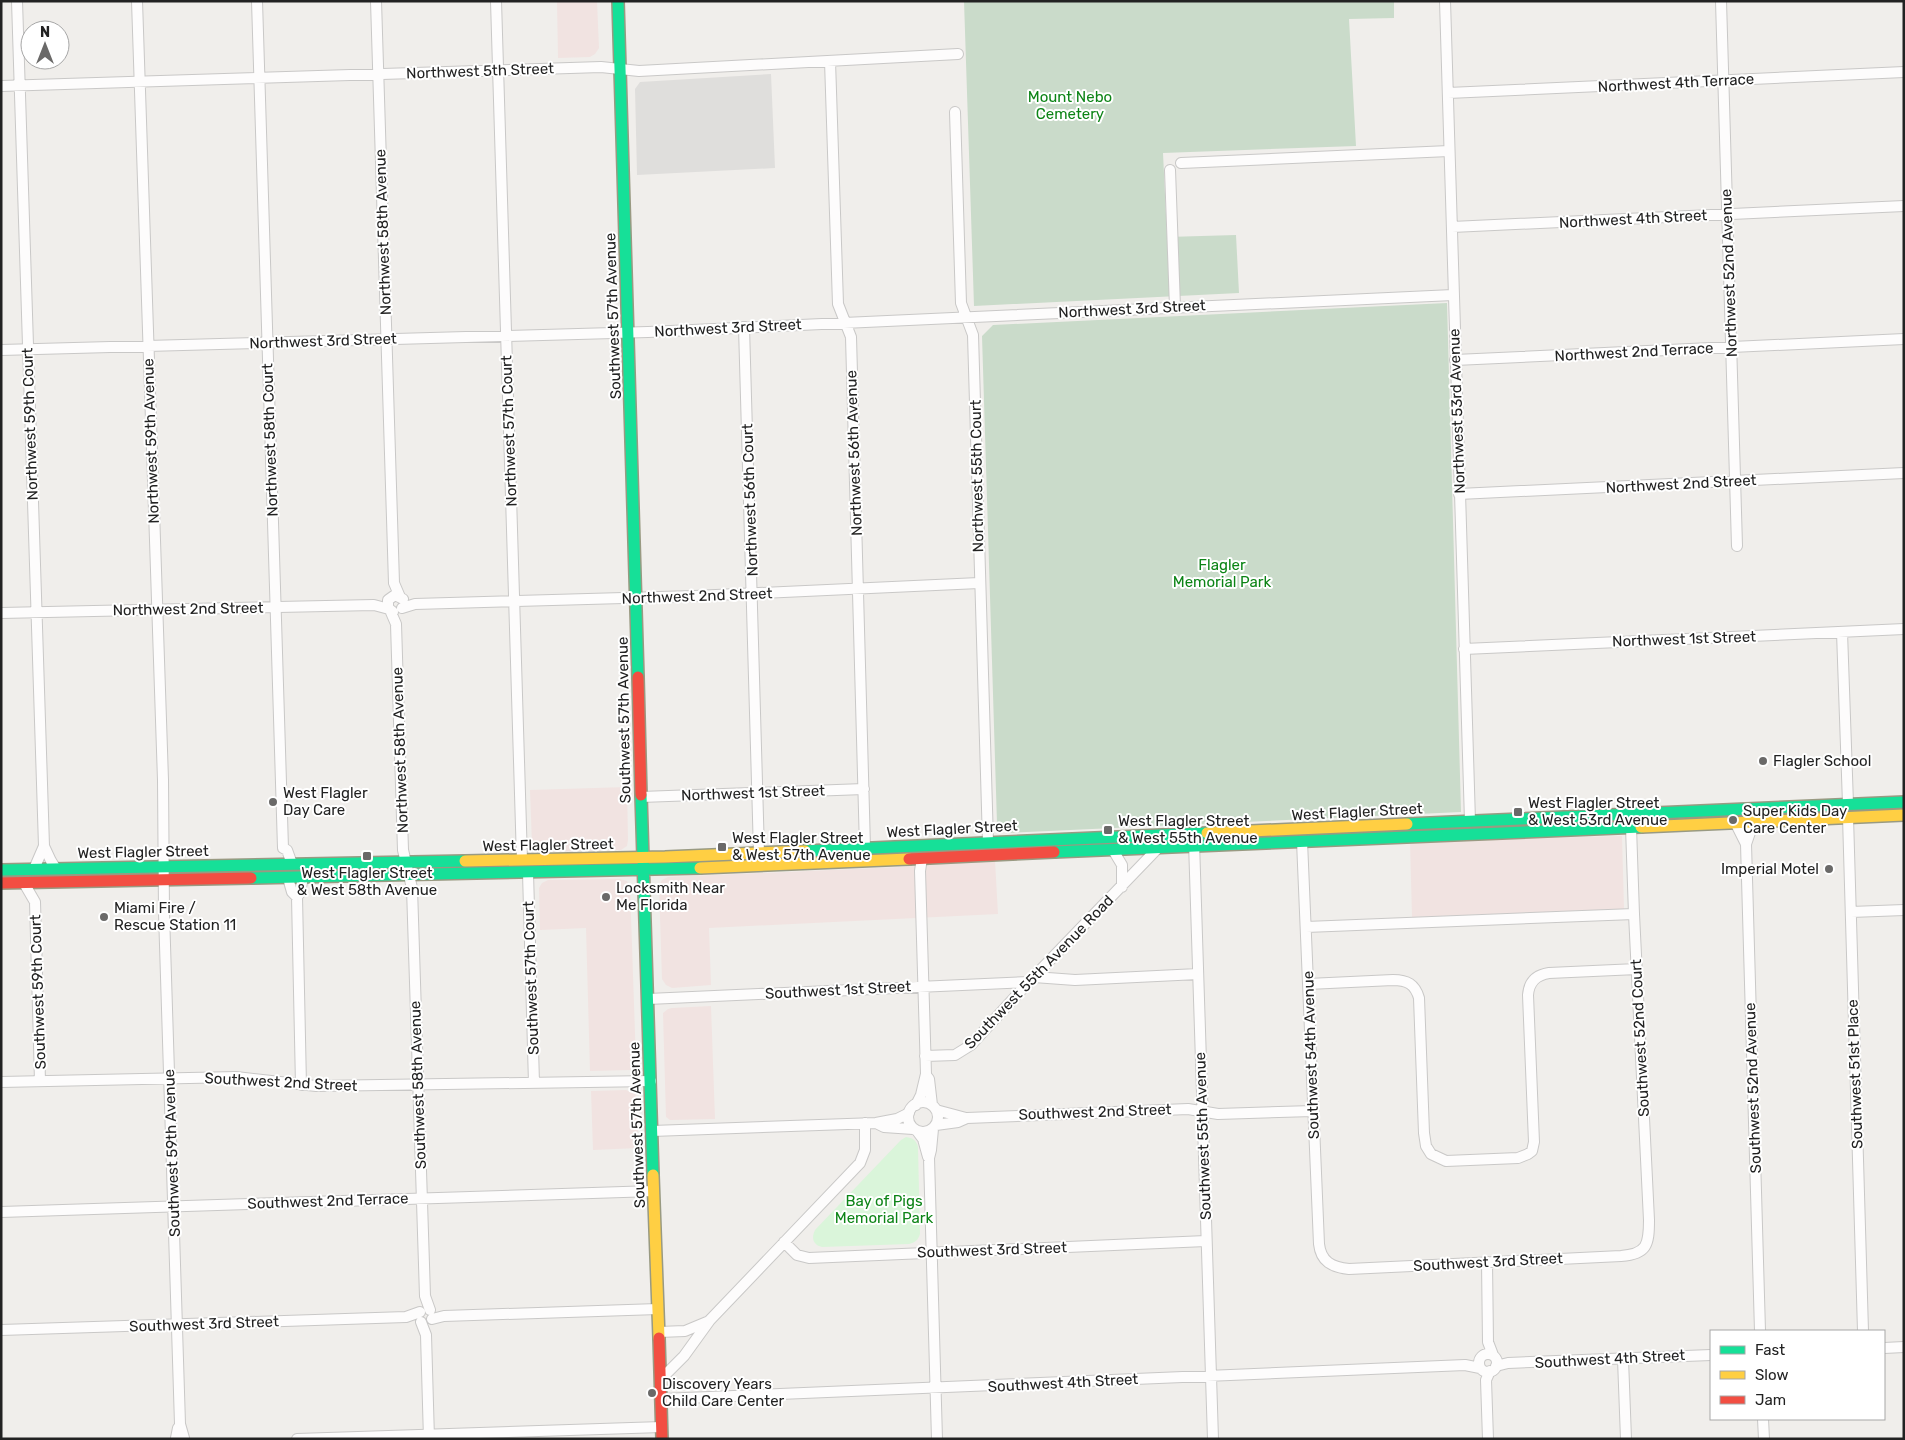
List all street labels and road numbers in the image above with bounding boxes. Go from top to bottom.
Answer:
street label: Northwest 5th Street [406,59,554,83]
street label: Northwest 4th Terrace [1597,70,1755,96]
street label: Northwest 58th Avenue [371,149,395,315]
street label: Northwest 52nd Avenue [1717,188,1741,358]
street label: Northwest 4th Street [1558,206,1708,232]
street label: Southwest 57th Avenue [601,232,625,400]
street label: Northwest 3rd Street [1058,296,1206,322]
street label: Northwest 3rd Street [654,315,802,341]
street label: Northwest 53rd Avenue [1445,328,1469,494]
street label: Northwest 3rd Street [249,329,397,353]
street label: Northwest 2nd Terrace [1554,339,1714,365]
street label: Northwest 59th Court [18,347,42,501]
street label: Northwest 57th Court [497,355,521,507]
street label: Northwest 59th Avenue [139,358,163,524]
street label: Northwest 58th Court [258,363,282,517]
street label: Northwest 56th Avenue [842,370,866,536]
street label: Northwest 55th Court [967,399,987,553]
street label: Northwest 56th Court [738,423,762,577]
street label: Northwest 2nd Street [1605,471,1757,497]
street label: Northwest 2nd Street [621,584,773,608]
street label: Northwest 2nd Street [112,599,264,619]
street label: Northwest 1st Street [1612,627,1756,651]
street label: Southwest 57th Avenue [614,637,634,803]
street label: Northwest 58th Avenue [388,667,412,833]
street label: Northwest 1st Street [681,781,825,805]
street label: West Flagler Street [1291,800,1423,824]
street label: West Flagler Street [886,817,1018,841]
street label: West Flagler Street [482,835,614,855]
street label: West Flagler Street [77,842,209,862]
street label: Southwest 55th Avenue Road [961,891,1117,1053]
street label: Southwest 57th Court [519,901,543,1055]
street label: Southwest 59th Court [26,914,50,1070]
street label: Southwest 52nd Court [1627,959,1653,1117]
street label: Southwest 54th Avenue [1299,971,1323,1139]
street label: Southwest 1st Street [765,977,912,1003]
street label: Southwest 51st Place [1843,999,1867,1149]
street label: Southwest 58th Avenue [406,1000,430,1170]
street label: Southwest 52nd Avenue [1741,1002,1765,1174]
street label: Southwest 57th Avenue [625,1041,649,1209]
street label: Southwest 55th Avenue [1191,1052,1215,1220]
street label: Southwest 59th Avenue [160,1069,184,1237]
street label: Southwest 2nd Street [204,1069,358,1095]
street label: Southwest 2nd Street [1018,1100,1172,1124]
street label: Southwest 2nd Terrace [247,1189,409,1213]
street label: Southwest 3rd Street [917,1238,1067,1262]
street label: Southwest 3rd Street [1413,1249,1563,1275]
street label: Southwest 3rd Street [129,1312,279,1336]
street label: Southwest 4th Street [1534,1346,1686,1372]
street label: Southwest 4th Street [987,1370,1139,1396]

